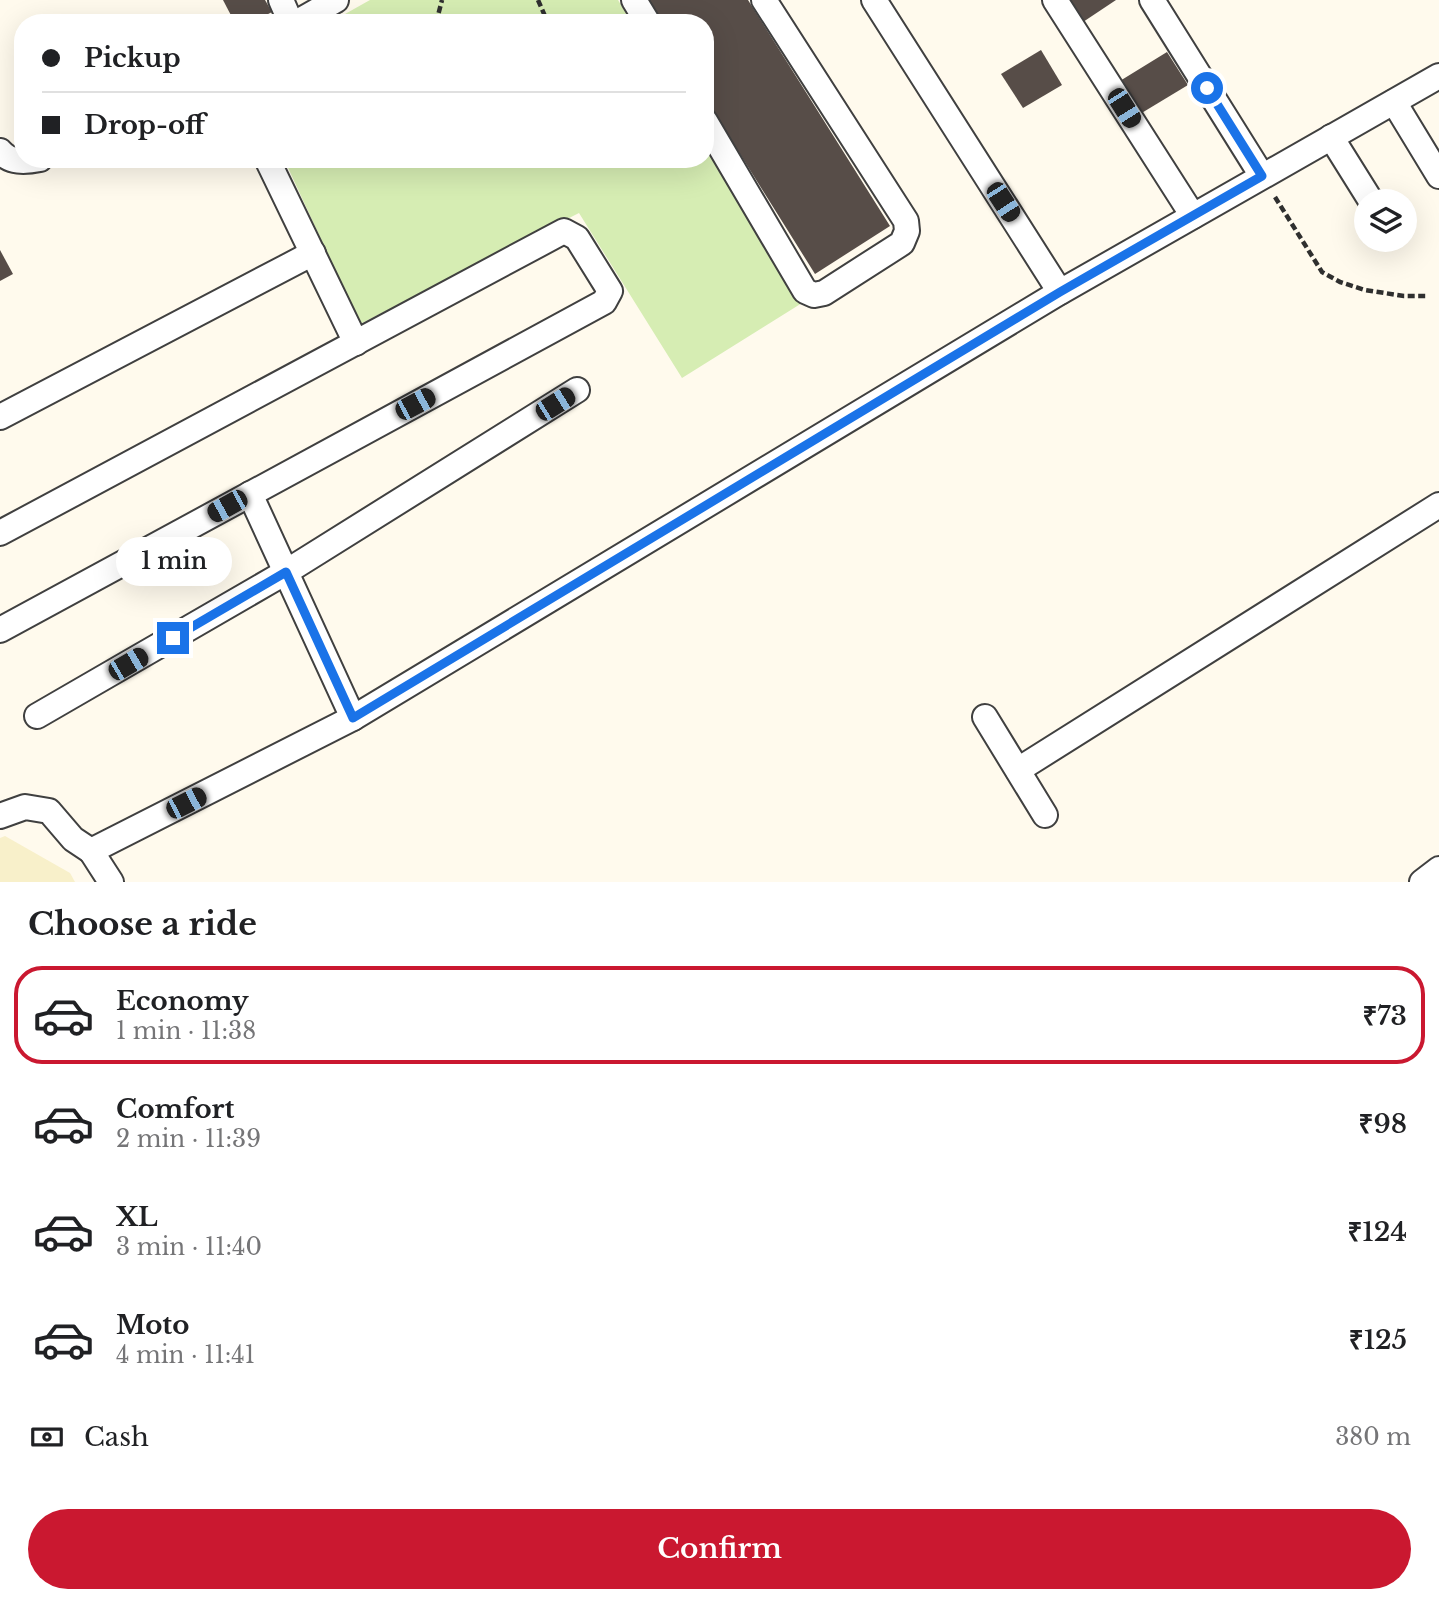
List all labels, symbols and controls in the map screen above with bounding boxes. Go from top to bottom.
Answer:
text: Pickup [84,42,181,74]
route start [1191,72,1223,104]
car [1104,85,1145,131]
text: Drop-off [84,109,205,141]
car [983,179,1024,225]
map controls [1354,189,1417,252]
button: layers [1354,189,1417,252]
car [532,384,579,424]
car [392,385,439,423]
car [204,487,251,525]
callout: 1 min [115,536,231,586]
text: 1 min [141,547,207,575]
route end [157,622,189,654]
car [105,644,152,684]
car [163,784,210,822]
text: Choose a ride [28,904,257,944]
icon: car [32,984,95,1047]
text: Economy [116,985,249,1017]
text: ₹73 [1362,1000,1407,1032]
text: 1 min · 11:38 [116,1017,256,1045]
icon: car [32,1092,95,1155]
text: Comfort [116,1093,234,1125]
text: ₹98 [1359,1108,1407,1140]
text: 2 min · 11:39 [116,1125,261,1153]
icon: car [32,1200,95,1263]
text: XL [116,1201,158,1233]
text: ₹124 [1347,1216,1407,1248]
text: 3 min · 11:40 [116,1233,262,1261]
icon: car [32,1308,95,1371]
text: Moto [116,1309,189,1341]
text: ₹125 [1349,1324,1407,1356]
text: 4 min · 11:41 [116,1341,255,1369]
icon: cash [28,1418,66,1456]
text: Cash [84,1421,149,1453]
text: 380 m [1335,1423,1411,1451]
button: Confirm [28,1509,1411,1589]

